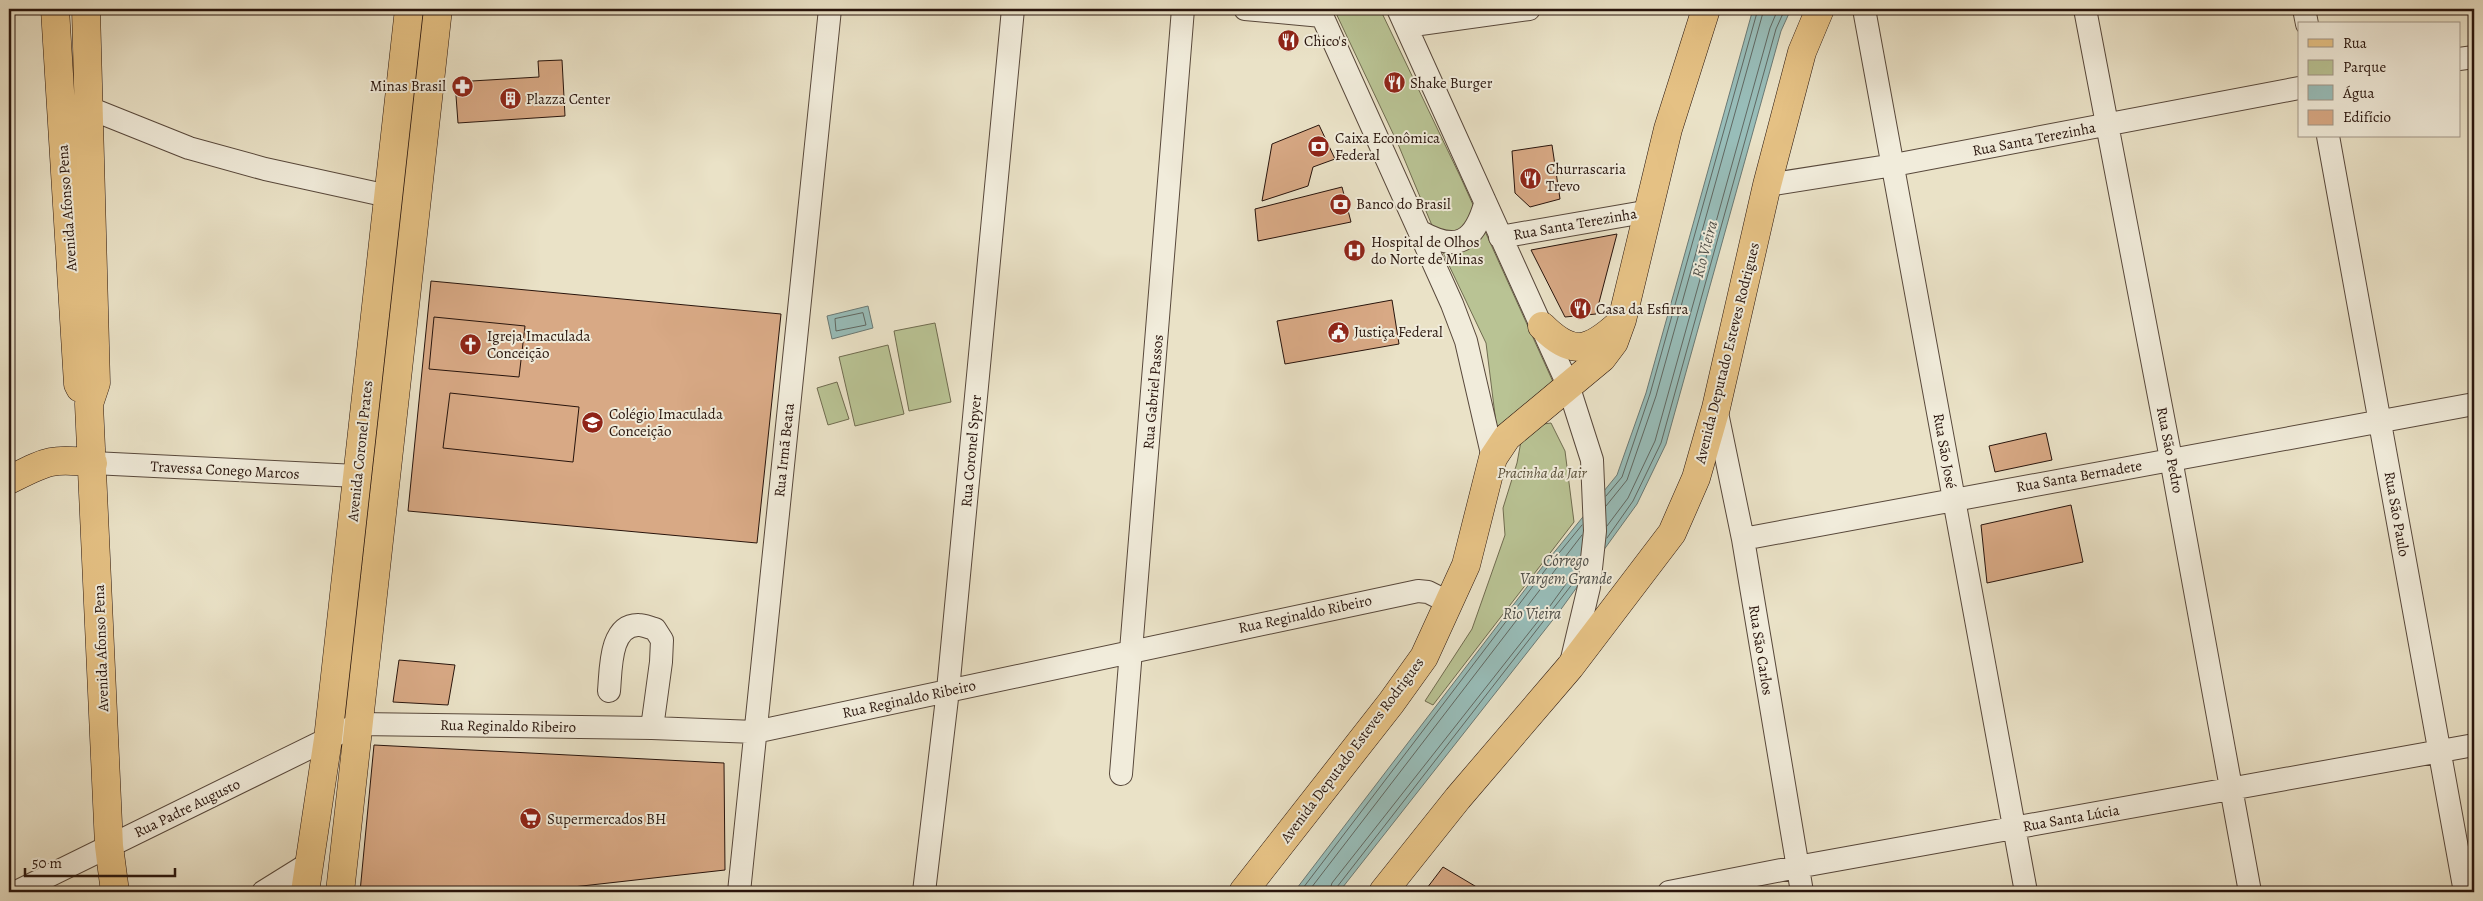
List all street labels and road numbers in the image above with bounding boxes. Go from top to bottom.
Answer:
street label: Rua Santa Terezinha [1971,117,2097,161]
street label: Avenida Afonso Pena [53,144,81,273]
street label: Rua Santa Terezinha [1512,203,1638,245]
street label: Avenida Deputado Esteves Rodrigues [1690,240,1764,467]
street label: Rua Gabriel Passos [1138,334,1168,450]
street label: Avenida Coronel Prates [343,379,377,523]
street label: Rua Coronel Spyer [956,394,986,508]
street label: Rua Irmã Beata [769,402,799,498]
street label: Rua São Pedro [2152,405,2188,495]
street label: Rua São José [1929,412,1962,491]
street label: Rua Santa Bernadete [2014,455,2144,497]
street label: Travessa Conego Marcos [150,456,300,484]
street label: Rua São Paulo [2380,470,2414,558]
street label: Avenida Afonso Pena [89,584,113,713]
street label: Rua Reginaldo Ribeiro [1236,590,1374,638]
street label: Rua São Carlos [1744,603,1778,697]
street label: Avenida Deputado Esteves Rodrigues [1275,653,1428,848]
street label: Rua Reginaldo Ribeiro [840,675,978,723]
street label: Rua Reginaldo Ribeiro [440,715,576,737]
street label: Rua Padre Augusto [131,774,243,842]
street label: Rua Santa Lúcia [2021,800,2121,836]

